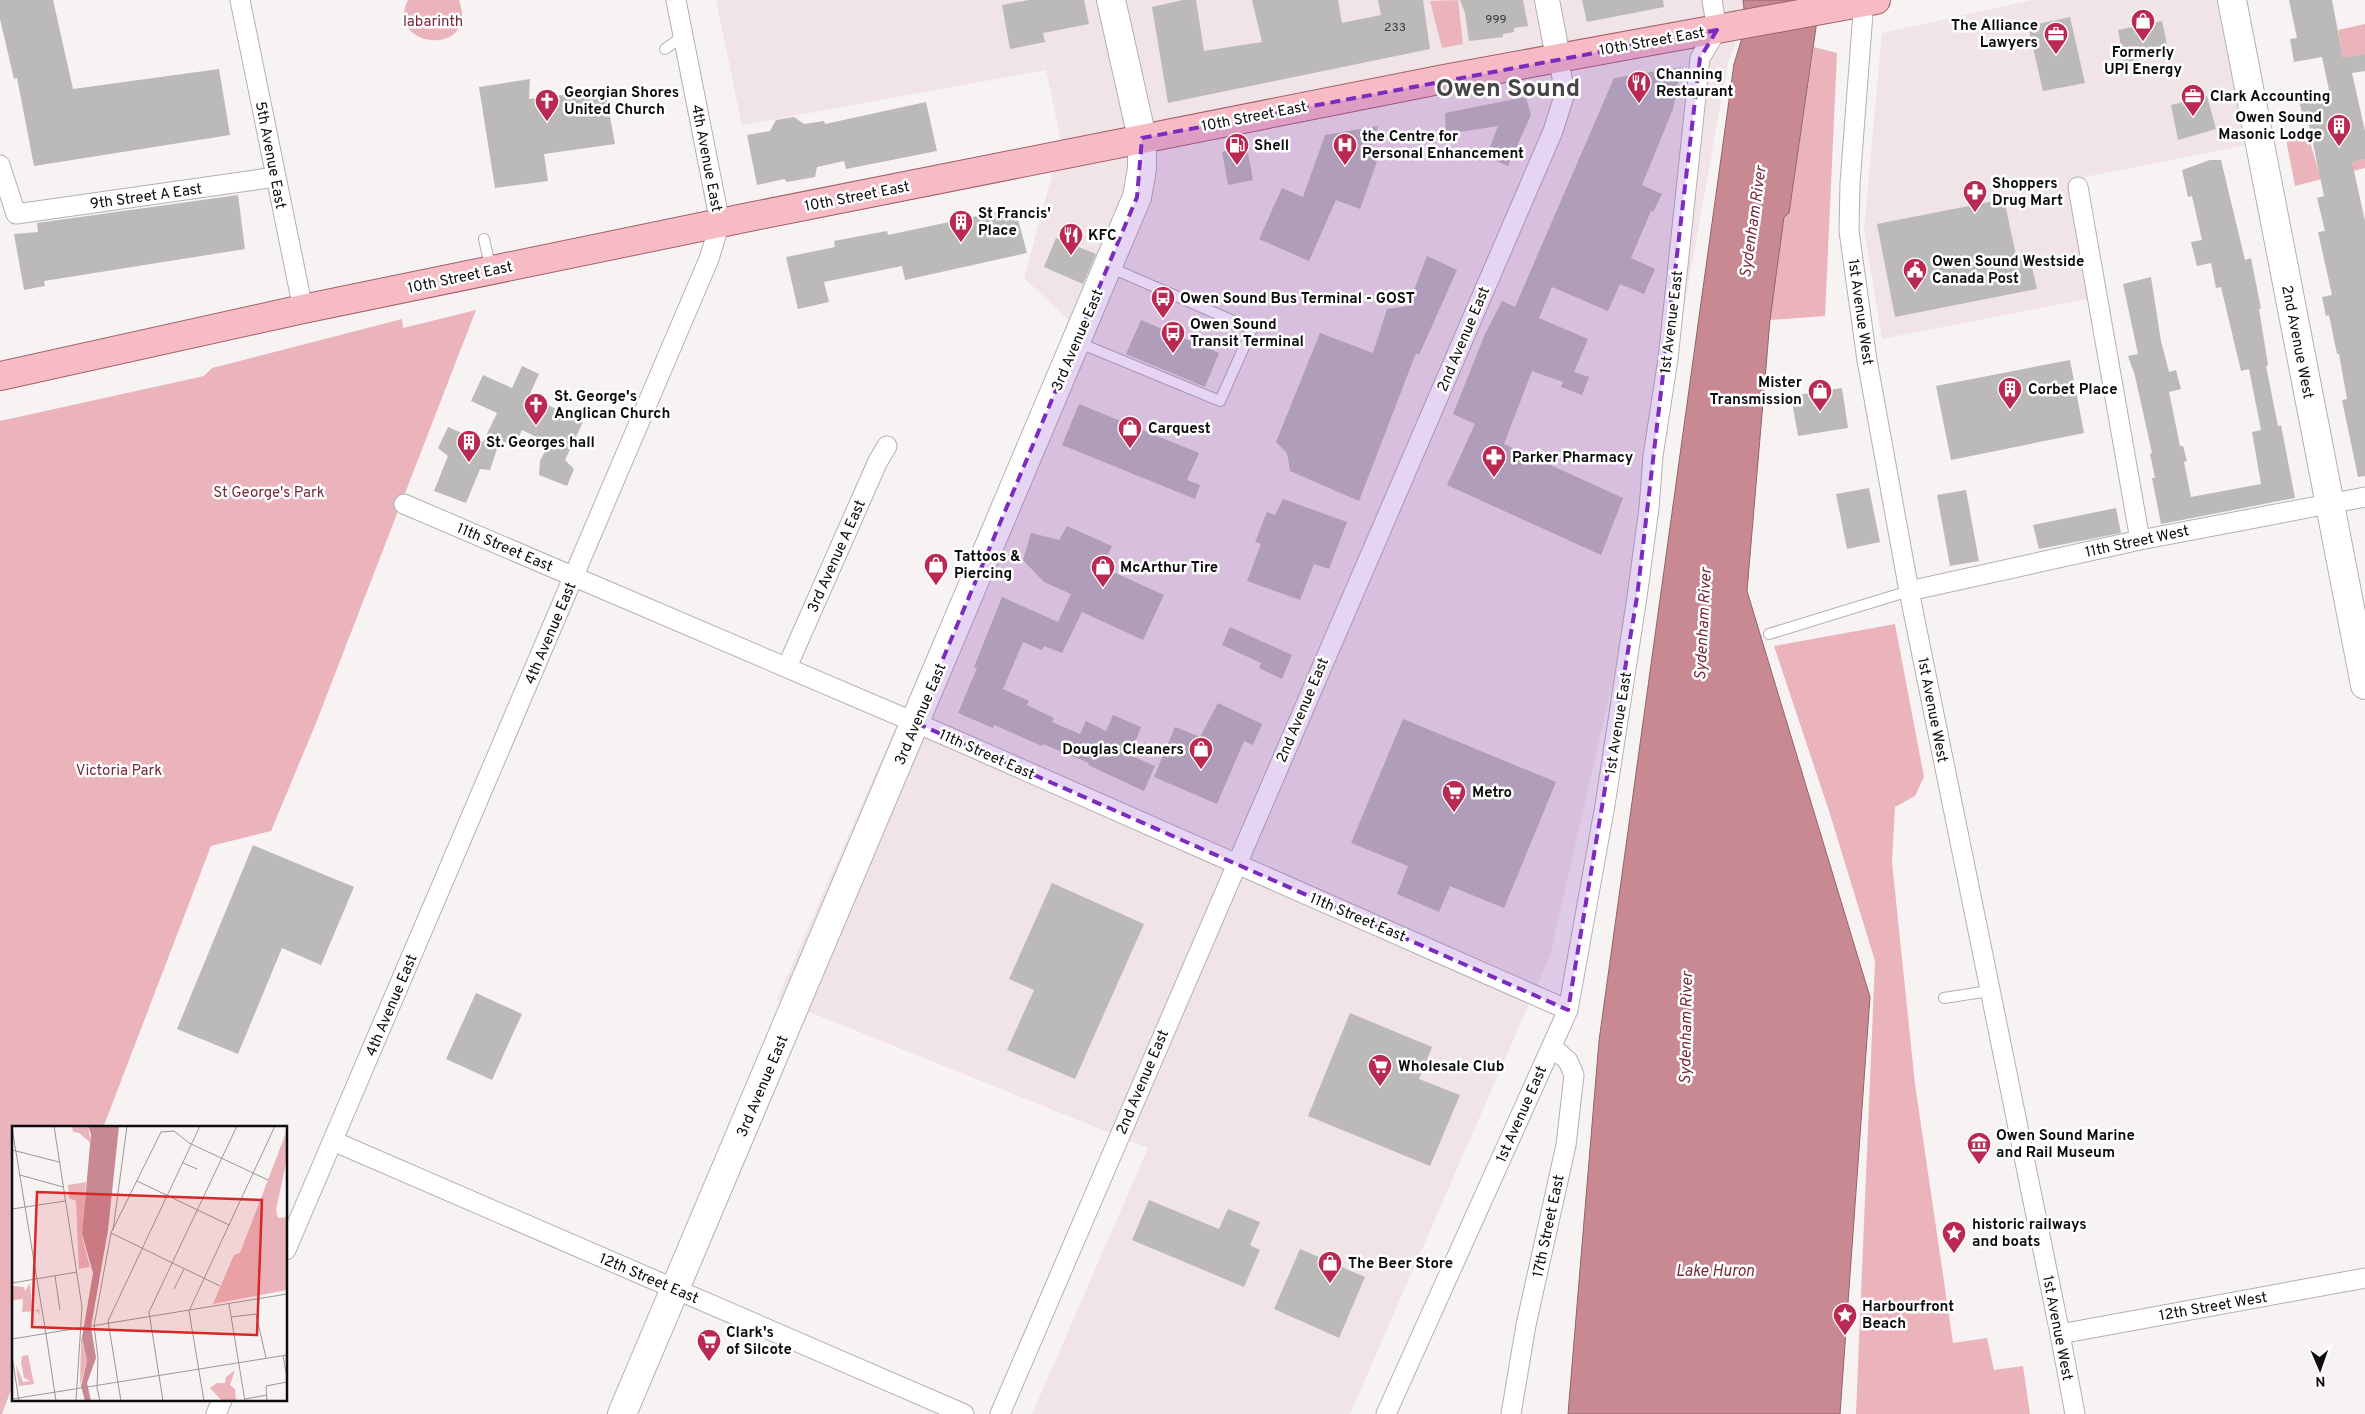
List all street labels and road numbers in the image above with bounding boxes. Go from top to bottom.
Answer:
street label: 10th Street East [1598,24,1706,61]
street label: 10th Street East [1200,98,1308,137]
street label: 5th Avenue East [250,100,289,211]
street label: 4th Avenue East [686,103,725,214]
street label: 10th Street East [803,178,911,217]
street label: 9th Street A East [89,180,203,215]
street label: 10th Street East [406,258,514,299]
street label: 1st Avenue West [1843,258,1876,366]
street label: 1st Avenue East [1657,270,1688,375]
street label: 2nd Avenue East [1434,284,1495,395]
street label: 2nd Avenue West [2276,284,2317,401]
street label: 3rd Avenue East [1048,287,1108,394]
street label: 3rd Avenue A East [804,497,871,616]
street label: 11th Street East [453,520,555,577]
street label: 11th Street West [2084,522,2191,563]
street label: 4th Avenue East [521,580,581,688]
street label: 2nd Avenue East [1273,655,1334,766]
street label: 1st Avenue West [1912,656,1951,765]
street label: 3rd Avenue East [891,661,951,768]
street label: 1st Avenue East [1602,670,1637,776]
street label: 11th Street East [936,726,1037,785]
street label: 11th Street East [1306,890,1408,947]
street label: 4th Avenue East [362,952,422,1060]
street label: 2nd Avenue East [1113,1027,1174,1138]
street label: 3rd Avenue East [733,1033,793,1140]
street label: 1st Avenue East [1493,1063,1552,1166]
street label: 17th Street East [1529,1173,1570,1279]
street label: 12th Street East [596,1250,701,1309]
street label: 1st Avenue West [2037,1274,2076,1383]
street label: 12th Street West [2158,1289,2269,1326]

